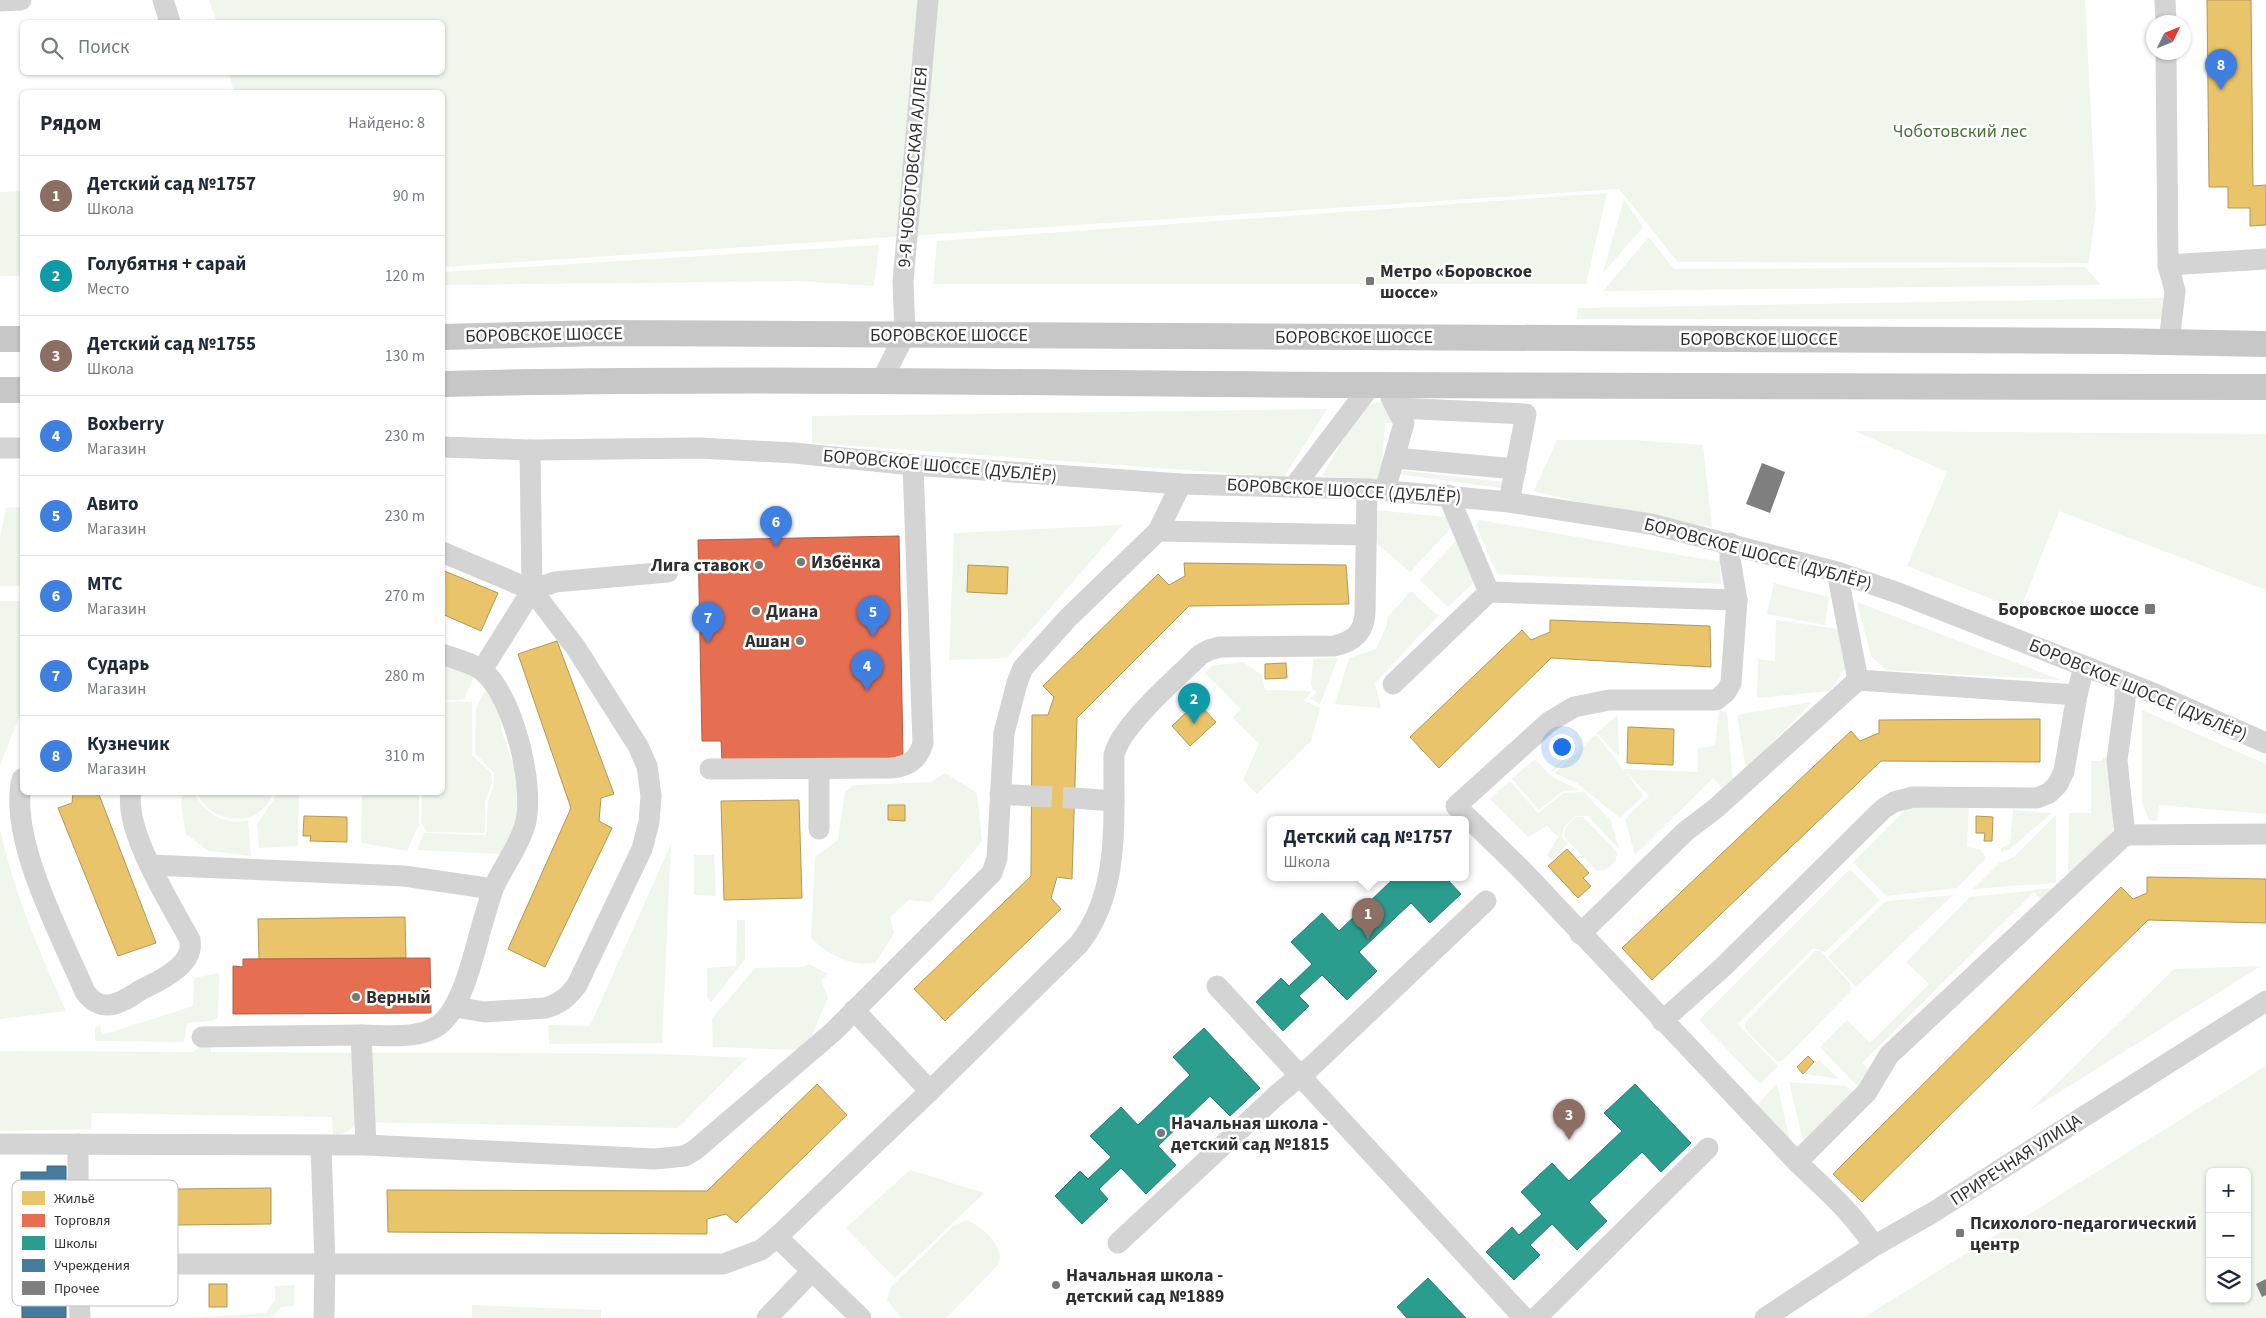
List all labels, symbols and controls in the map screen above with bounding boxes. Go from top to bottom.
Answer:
north arrow [2146,15,2191,60]
search box [20,20,445,75]
icon: search [38,34,66,62]
text: Поиск [78,34,129,61]
pin: 8 [2205,49,2237,90]
street label: 9-Я ЧОБОТОВСКАЯ АЛЛЕЯ [892,65,934,269]
text: Рядом [40,108,101,138]
text: Найдено: 8 [348,112,425,134]
park label: Чоботовский лес [1893,119,2027,144]
text: Детский сад №1757 [87,171,256,198]
text: 1 [52,185,60,207]
text: 90 m [393,185,425,207]
text: Школа [87,198,134,220]
text: Голубятня + сарай [87,251,246,278]
place label: Метро «Боровское шоссе» [1380,259,1532,305]
text: 2 [52,265,60,287]
text: 120 m [385,265,425,287]
marker: Метро «Боровское шоссе» [1364,275,1376,287]
text: Место [87,278,130,300]
street label: БОРОВСКОЕ ШОССЕ [465,321,623,349]
street label: БОРОВСКОЕ ШОССЕ [870,323,1028,348]
street label: БОРОВСКОЕ ШОССЕ [1275,325,1433,350]
street label: БОРОВСКОЕ ШОССЕ [1680,327,1838,352]
text: Детский сад №1755 [87,331,256,358]
text: 3 [52,345,60,367]
text: 130 m [385,345,425,367]
text: Школа [87,358,134,380]
text: Boxberry [87,411,164,438]
text: 4 [52,425,60,447]
text: 230 m [385,425,425,447]
text: Магазин [87,438,146,460]
street label: БОРОВСКОЕ ШОССЕ (ДУБЛЁР) [822,443,1058,489]
street label: БОРОВСКОЕ ШОССЕ (ДУБЛЁР) [1226,472,1462,510]
text: Авито [87,491,139,518]
text: 5 [52,505,60,527]
text: 230 m [385,505,425,527]
pin: 6 [760,506,792,547]
street label: БОРОВСКОЕ ШОССЕ (ДУБЛЁР) [1641,512,1875,596]
text: Магазин [87,518,146,540]
place label: Избёнка [811,550,881,575]
place label: Лига ставок [650,553,749,578]
marker: Избёнка [795,556,807,568]
marker: Лига ставок [753,559,765,571]
text: МТС [87,571,123,598]
text: 6 [52,585,60,607]
text: 270 m [385,585,425,607]
pin: 5 [857,596,889,637]
place label: Боровское шоссе [1998,597,2139,622]
text: Магазин [87,598,146,620]
place label: Диана [766,599,818,624]
pin: 7 [692,602,724,643]
marker: Боровское шоссе [2143,602,2157,616]
marker: Диана [750,605,762,617]
place label: Ашан [744,629,790,654]
street label: БОРОВСКОЕ ШОССЕ (ДУБЛЁР) [2025,633,2251,747]
marker: Ашан [794,635,806,647]
pin: 4 [851,650,883,691]
text: Сударь [87,651,149,678]
text: 7 [52,665,60,687]
text: 280 m [385,665,425,687]
text: Магазин [87,678,146,700]
pin: 2 [1178,683,1210,724]
text: Кузнечик [87,731,170,758]
your location [1549,734,1575,760]
text: 8 [52,745,60,767]
text: 310 m [385,745,425,767]
text: Магазин [87,758,146,780]
popup [1267,816,1469,881]
text: Детский сад №1757 [1283,824,1453,851]
text: Школа [1283,851,1330,873]
pin: 1 [1352,898,1384,939]
place label: Верный [366,985,431,1010]
marker: Верный [350,991,362,1003]
pin: 3 [1553,1099,1585,1140]
street label: ПРИРЕЧНАЯ УЛИЦА [1945,1108,2087,1212]
place label: Начальная школа - детский сад №1815 [1171,1111,1329,1157]
marker: Начальная школа - детский сад №1815 [1155,1127,1167,1139]
map controls [2206,1168,2251,1303]
button: + [2206,1168,2251,1213]
legend [12,1180,178,1306]
text: Жильё [54,1189,95,1209]
text: Торговля [54,1211,110,1231]
place label: Психолого-педагогический центр [1970,1211,2197,1257]
button: − [2206,1213,2251,1258]
marker: Психолого-педагогический центр [1954,1227,1966,1239]
text: Школы [54,1234,97,1254]
text: Учреждения [54,1256,130,1276]
button: layers [2206,1258,2251,1303]
place label: Начальная школа - детский сад №1889 [1066,1263,1224,1309]
text: Прочее [54,1279,99,1299]
marker: Начальная школа - детский сад №1889 [1050,1279,1062,1291]

